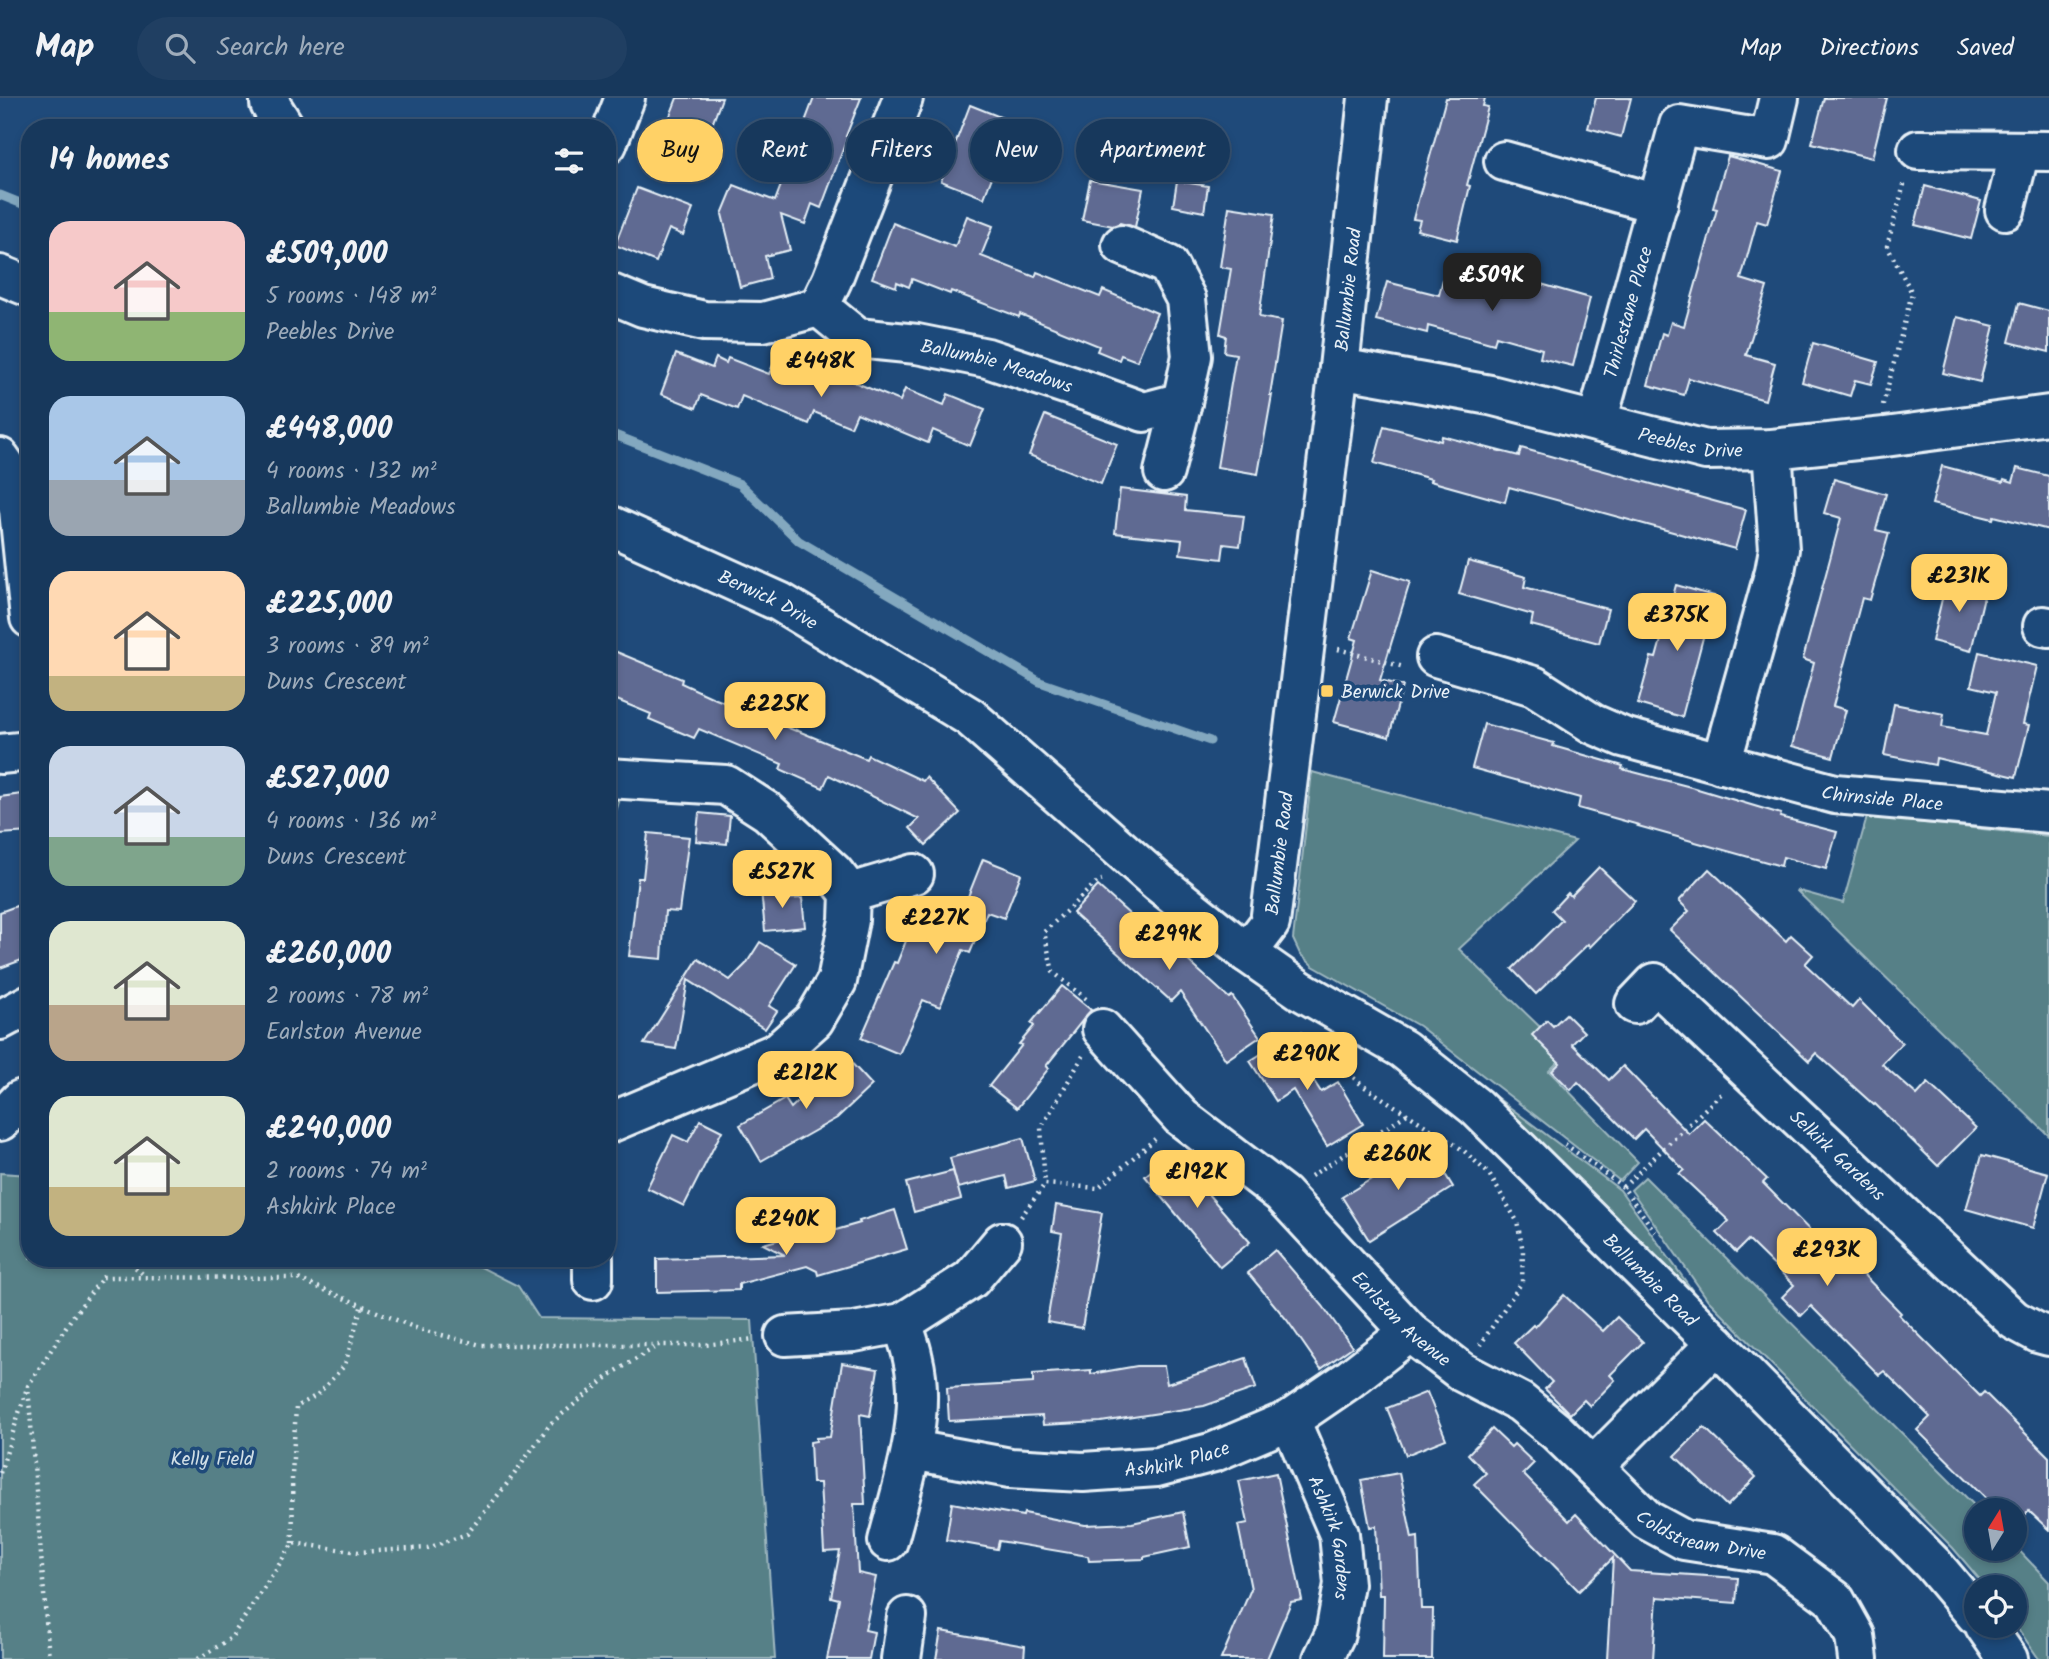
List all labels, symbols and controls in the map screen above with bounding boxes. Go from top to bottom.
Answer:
search box [137,17,627,80]
text: Map [35,22,95,75]
text: Search here [217,27,345,69]
icon: search [161,29,199,67]
text: Map [1740,29,1782,68]
text: Directions [1820,29,1919,68]
text: Saved [1957,29,2014,68]
chip: Buy [637,119,723,182]
chip: Rent [737,119,832,182]
chip: Filters [846,119,956,182]
chip: New [970,119,1062,182]
chip: Apartment [1076,119,1230,182]
text: 14 homes [49,137,170,185]
icon: filters [550,142,588,180]
street label: Ballumbie Road [1328,226,1371,353]
text: £509,000 [266,231,388,279]
street label: Thirlestane Place [1597,243,1662,382]
icon: home [105,249,189,333]
pin: £509K [1443,254,1541,313]
text: £509K [1459,258,1525,294]
text: 5 rooms · 148 m² [266,279,436,315]
text: Peebles Drive [266,315,394,351]
street label: Ballumbie Meadows [918,332,1076,402]
pin: £448K [772,340,870,399]
text: £448K [786,344,856,380]
text: £448,000 [266,406,392,454]
street label: Peebles Drive [1635,420,1743,467]
icon: home [105,424,189,508]
text: 4 rooms · 132 m² [266,454,437,490]
text: Ballumbie Meadows [266,490,456,526]
pin: £231K [1910,554,2008,614]
text: £231K [1927,559,1991,595]
street label: Berwick Drive [713,563,824,639]
text: £225,000 [266,581,392,629]
pin: £375K [1628,594,1726,653]
text: £375K [1644,598,1710,634]
icon: home [105,599,189,683]
text: 3 rooms · 89 m² [266,629,429,665]
text: Duns Crescent [266,665,406,701]
place label: Berwick Drive [1341,678,1450,708]
pin: £225K [726,682,824,742]
marker: Berwick Drive [1319,683,1335,699]
text: £225K [740,687,810,723]
text: £527,000 [266,756,389,804]
icon: home [105,774,189,858]
street label: Chirnside Place [1818,778,1944,821]
street label: Ballumbie Road [1258,790,1303,917]
text: 4 rooms · 136 m² [266,804,436,840]
text: Duns Crescent [266,840,406,876]
pin: £527K [733,850,831,910]
text: £527K [749,855,815,891]
pin: £227K [887,896,985,956]
text: £227K [902,901,970,937]
pin: £299K [1120,912,1218,972]
text: £299K [1135,917,1203,953]
text: £260,000 [266,931,391,979]
icon: home [105,949,189,1033]
text: 2 rooms · 78 m² [266,979,428,1015]
text: Earlston Avenue [266,1015,422,1051]
pin: £290K [1258,1032,1356,1092]
text: £290K [1273,1037,1341,1073]
pin: £212K [757,1052,855,1111]
text: £212K [774,1056,838,1092]
street label: Selkirk Gardens [1782,1103,1892,1209]
text: £240,000 [266,1106,391,1154]
icon: home [105,1124,189,1208]
pin: £260K [1349,1132,1447,1192]
text: £260K [1364,1137,1432,1173]
pin: £192K [1148,1150,1246,1210]
text: 2 rooms · 74 m² [266,1154,427,1190]
text: £192K [1166,1155,1228,1191]
text: Ashkirk Place [266,1190,396,1226]
pin: £240K [737,1198,835,1257]
text: £240K [752,1202,820,1238]
street label: Ballumbie Road [1595,1227,1704,1335]
pin: £293K [1778,1228,1876,1288]
text: £293K [1793,1233,1861,1269]
street label: Earlston Avenue [1343,1265,1457,1376]
street label: Ashkirk Place [1124,1434,1235,1486]
park label: Kelly Field [171,1445,254,1475]
street label: Ashkirk Gardens [1299,1471,1357,1602]
north arrow [1964,1498,2026,1561]
map controls [1964,1498,2027,1638]
street label: Coldstream Drive [1628,1503,1769,1570]
button: locate [1964,1575,2027,1638]

